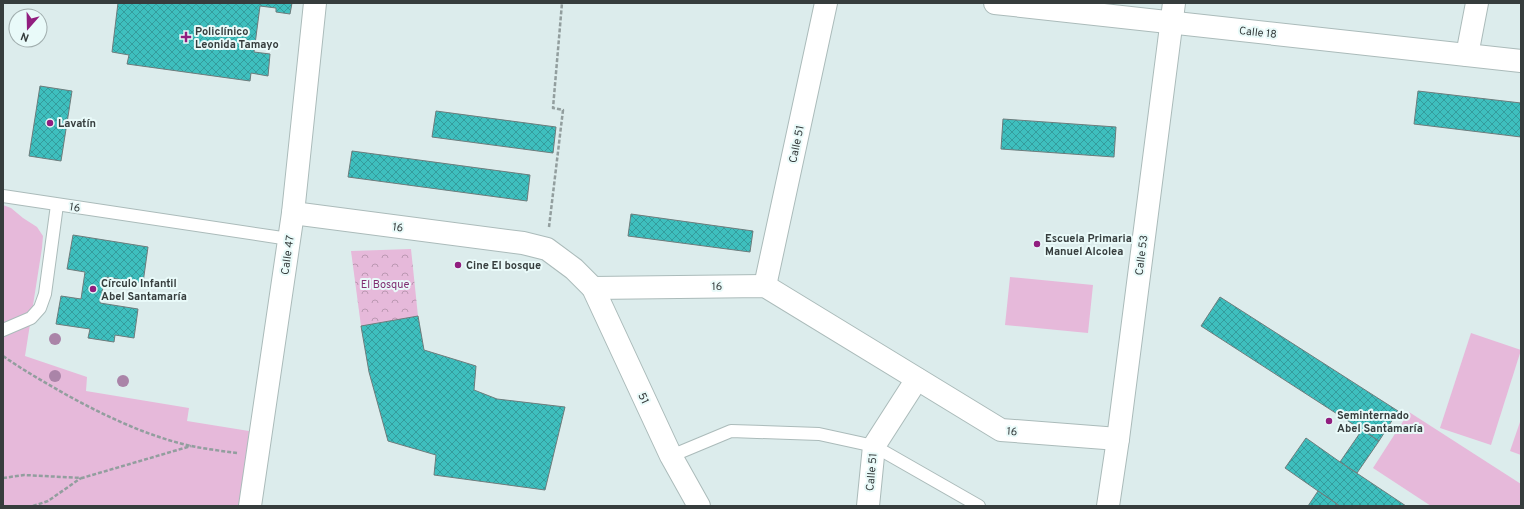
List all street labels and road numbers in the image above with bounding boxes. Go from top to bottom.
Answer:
street label: Calle 18 [1238,24,1278,42]
street label: Calle 51 [786,124,808,164]
street label: 16 [68,200,81,216]
street label: 16 [392,220,404,236]
street label: Calle 47 [278,234,298,276]
street label: Calle 53 [1133,234,1151,276]
street label: 16 [712,280,722,294]
street label: 51 [634,391,652,406]
street label: 16 [1006,425,1018,439]
street label: Calle 51 [863,452,881,492]

